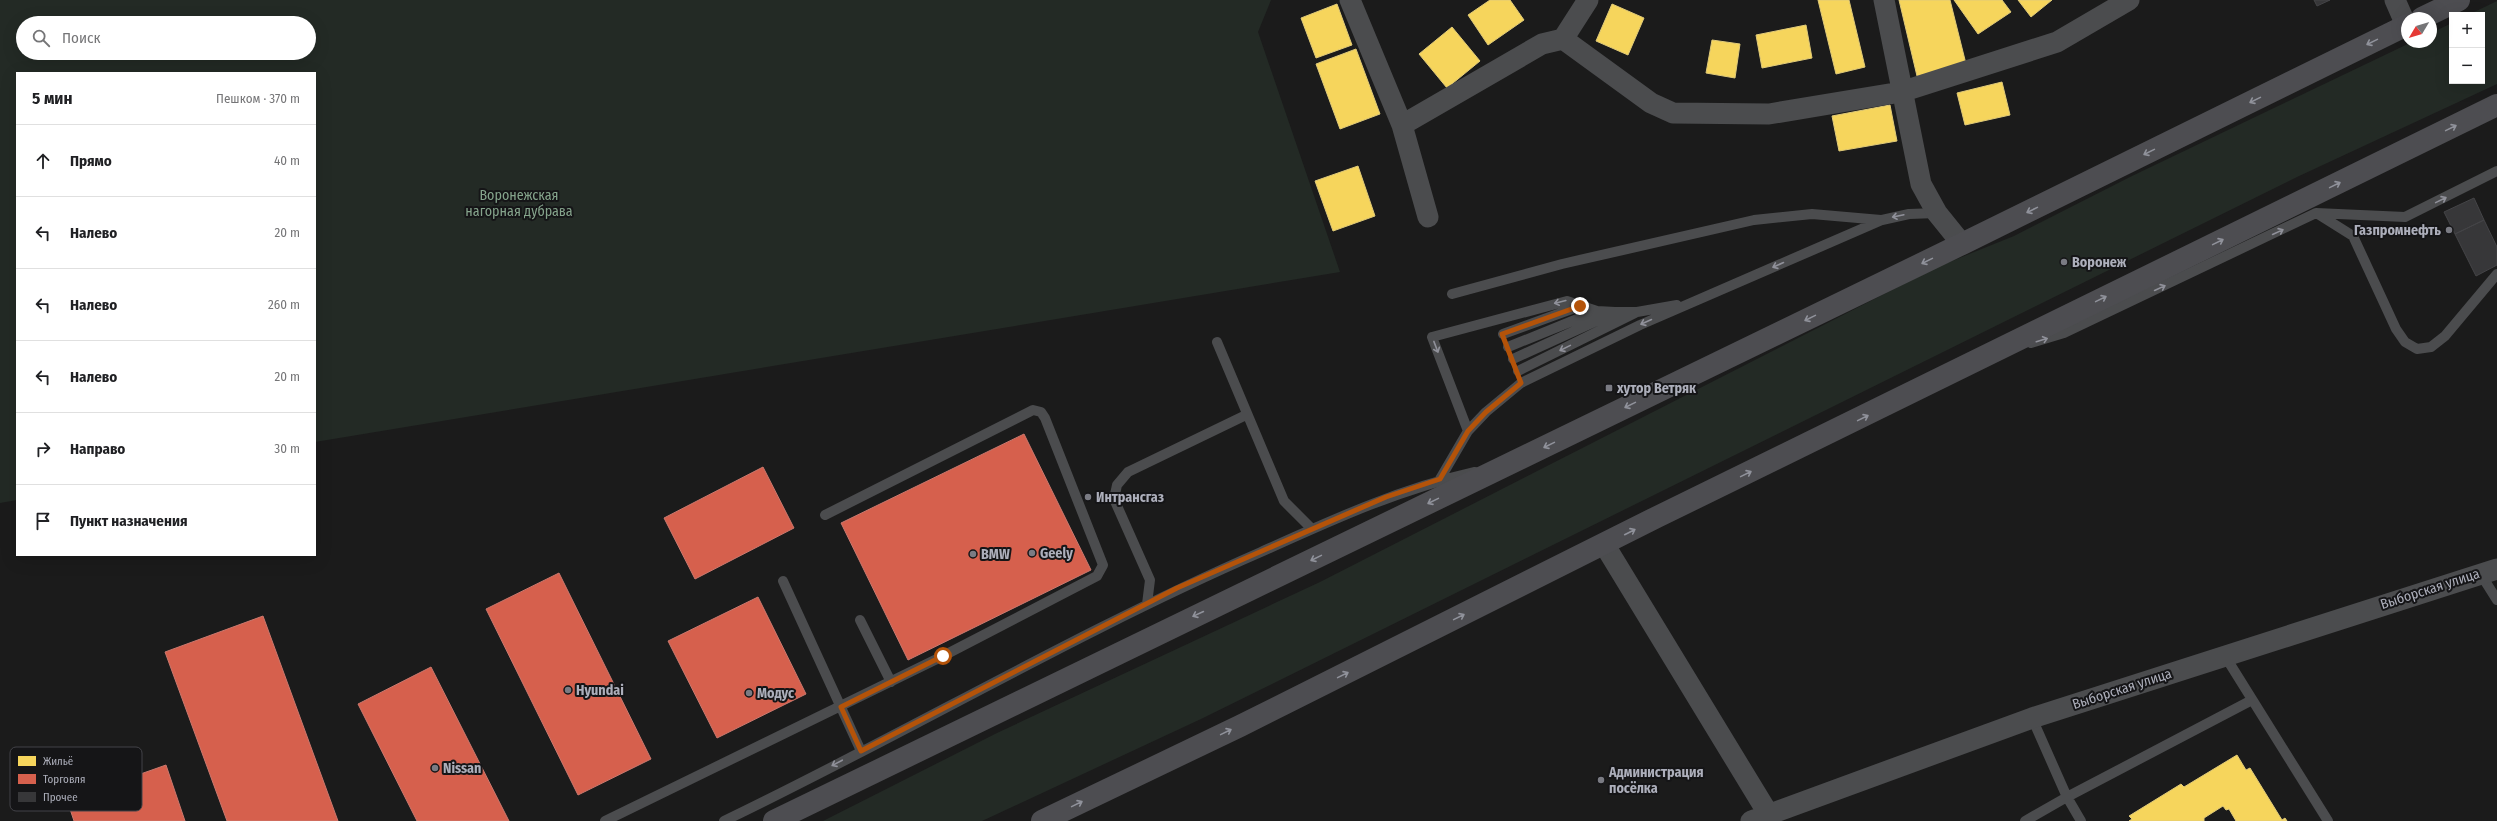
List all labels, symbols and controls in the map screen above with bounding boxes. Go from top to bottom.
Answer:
north arrow [2401,12,2437,48]
map controls [2449,12,2485,84]
button: + [2449,12,2485,48]
search box [16,16,316,60]
icon: search [30,27,52,49]
text: Поиск [62,29,100,47]
one-way arrow [2366,39,2378,46]
button: − [2449,48,2485,84]
text: 5 мин [32,88,72,109]
text: Пешком · 370 m [216,91,300,106]
one-way arrow [2250,97,2262,104]
one-way arrow [2445,124,2457,131]
one-way arrow [2143,149,2155,156]
icon: ahead [32,150,54,172]
text: Прямо [70,152,112,170]
text: 40 m [274,153,300,168]
one-way arrow [2328,181,2340,188]
park label: Воронежская нагорная дубрава [465,187,573,220]
one-way arrow [2434,196,2446,203]
one-way arrow [2027,207,2039,214]
one-way arrow [1892,213,1905,221]
icon: left [32,222,54,244]
place label: Газпромнефть [2354,222,2441,239]
text: Налево [70,224,117,242]
text: 20 m [274,225,300,240]
marker: Газпромнефть [2444,225,2454,235]
one-way arrow [2272,228,2284,235]
one-way arrow [2212,238,2224,245]
place label: Воронеж [2072,254,2127,271]
marker: Воронеж [2059,257,2069,267]
one-way arrow [1921,258,1933,265]
one-way arrow [1773,262,1785,269]
one-way arrow [2154,284,2166,291]
icon: left [32,294,54,316]
one-way arrow [2095,295,2107,302]
text: Налево [70,296,117,314]
text: 260 m [268,297,300,312]
route end [1571,297,1589,315]
one-way arrow [1554,299,1567,307]
one-way arrow [1804,315,1816,322]
one-way arrow [1641,319,1653,326]
one-way arrow [2035,336,2048,343]
one-way arrow [1433,341,1441,353]
one-way arrow [1559,345,1571,352]
icon: left [32,366,54,388]
text: Налево [70,368,117,386]
text: 20 m [274,369,300,384]
place label: хутор Ветряк [1616,380,1697,397]
marker: хутор Ветряк [1604,383,1614,393]
one-way arrow [1624,402,1636,409]
one-way arrow [1857,414,1869,421]
icon: right [32,438,54,460]
text: Направо [70,440,125,458]
text: 30 m [274,441,300,456]
one-way arrow [1544,441,1556,449]
one-way arrow [1740,470,1752,477]
place label: Интрансгаз [1096,489,1164,506]
marker: Интрансгаз [1083,492,1093,502]
one-way arrow [1427,498,1439,505]
icon: arrive [32,510,54,532]
text: Пункт назначения [70,512,188,530]
one-way arrow [1623,528,1635,535]
place label: Geely [1040,545,1073,562]
place label: BMW [981,546,1010,563]
marker: Geely [1027,548,1037,558]
marker: BMW [968,549,978,559]
one-way arrow [1310,555,1322,562]
street label: Выборская улица [2378,565,2482,613]
one-way arrow [1193,611,1205,618]
one-way arrow [1453,613,1465,620]
route start [934,647,952,665]
street label: Выборская улица [2070,665,2174,713]
one-way arrow [1336,671,1348,678]
place label: Hyundai [576,682,624,699]
marker: Hyundai [563,685,573,695]
place label: Модус [757,685,795,702]
marker: Модус [744,688,754,698]
one-way arrow [1220,728,1232,736]
legend [10,747,142,811]
text: Жильё [43,755,73,768]
place label: Nissan [443,760,481,777]
one-way arrow [832,760,844,767]
marker: Nissan [430,763,440,773]
place label: Администрация посёлка [1608,764,1704,797]
text: Торговля [43,773,85,786]
marker: Администрация посёлка [1596,775,1606,785]
text: Прочее [43,791,78,804]
one-way arrow [1070,800,1082,807]

